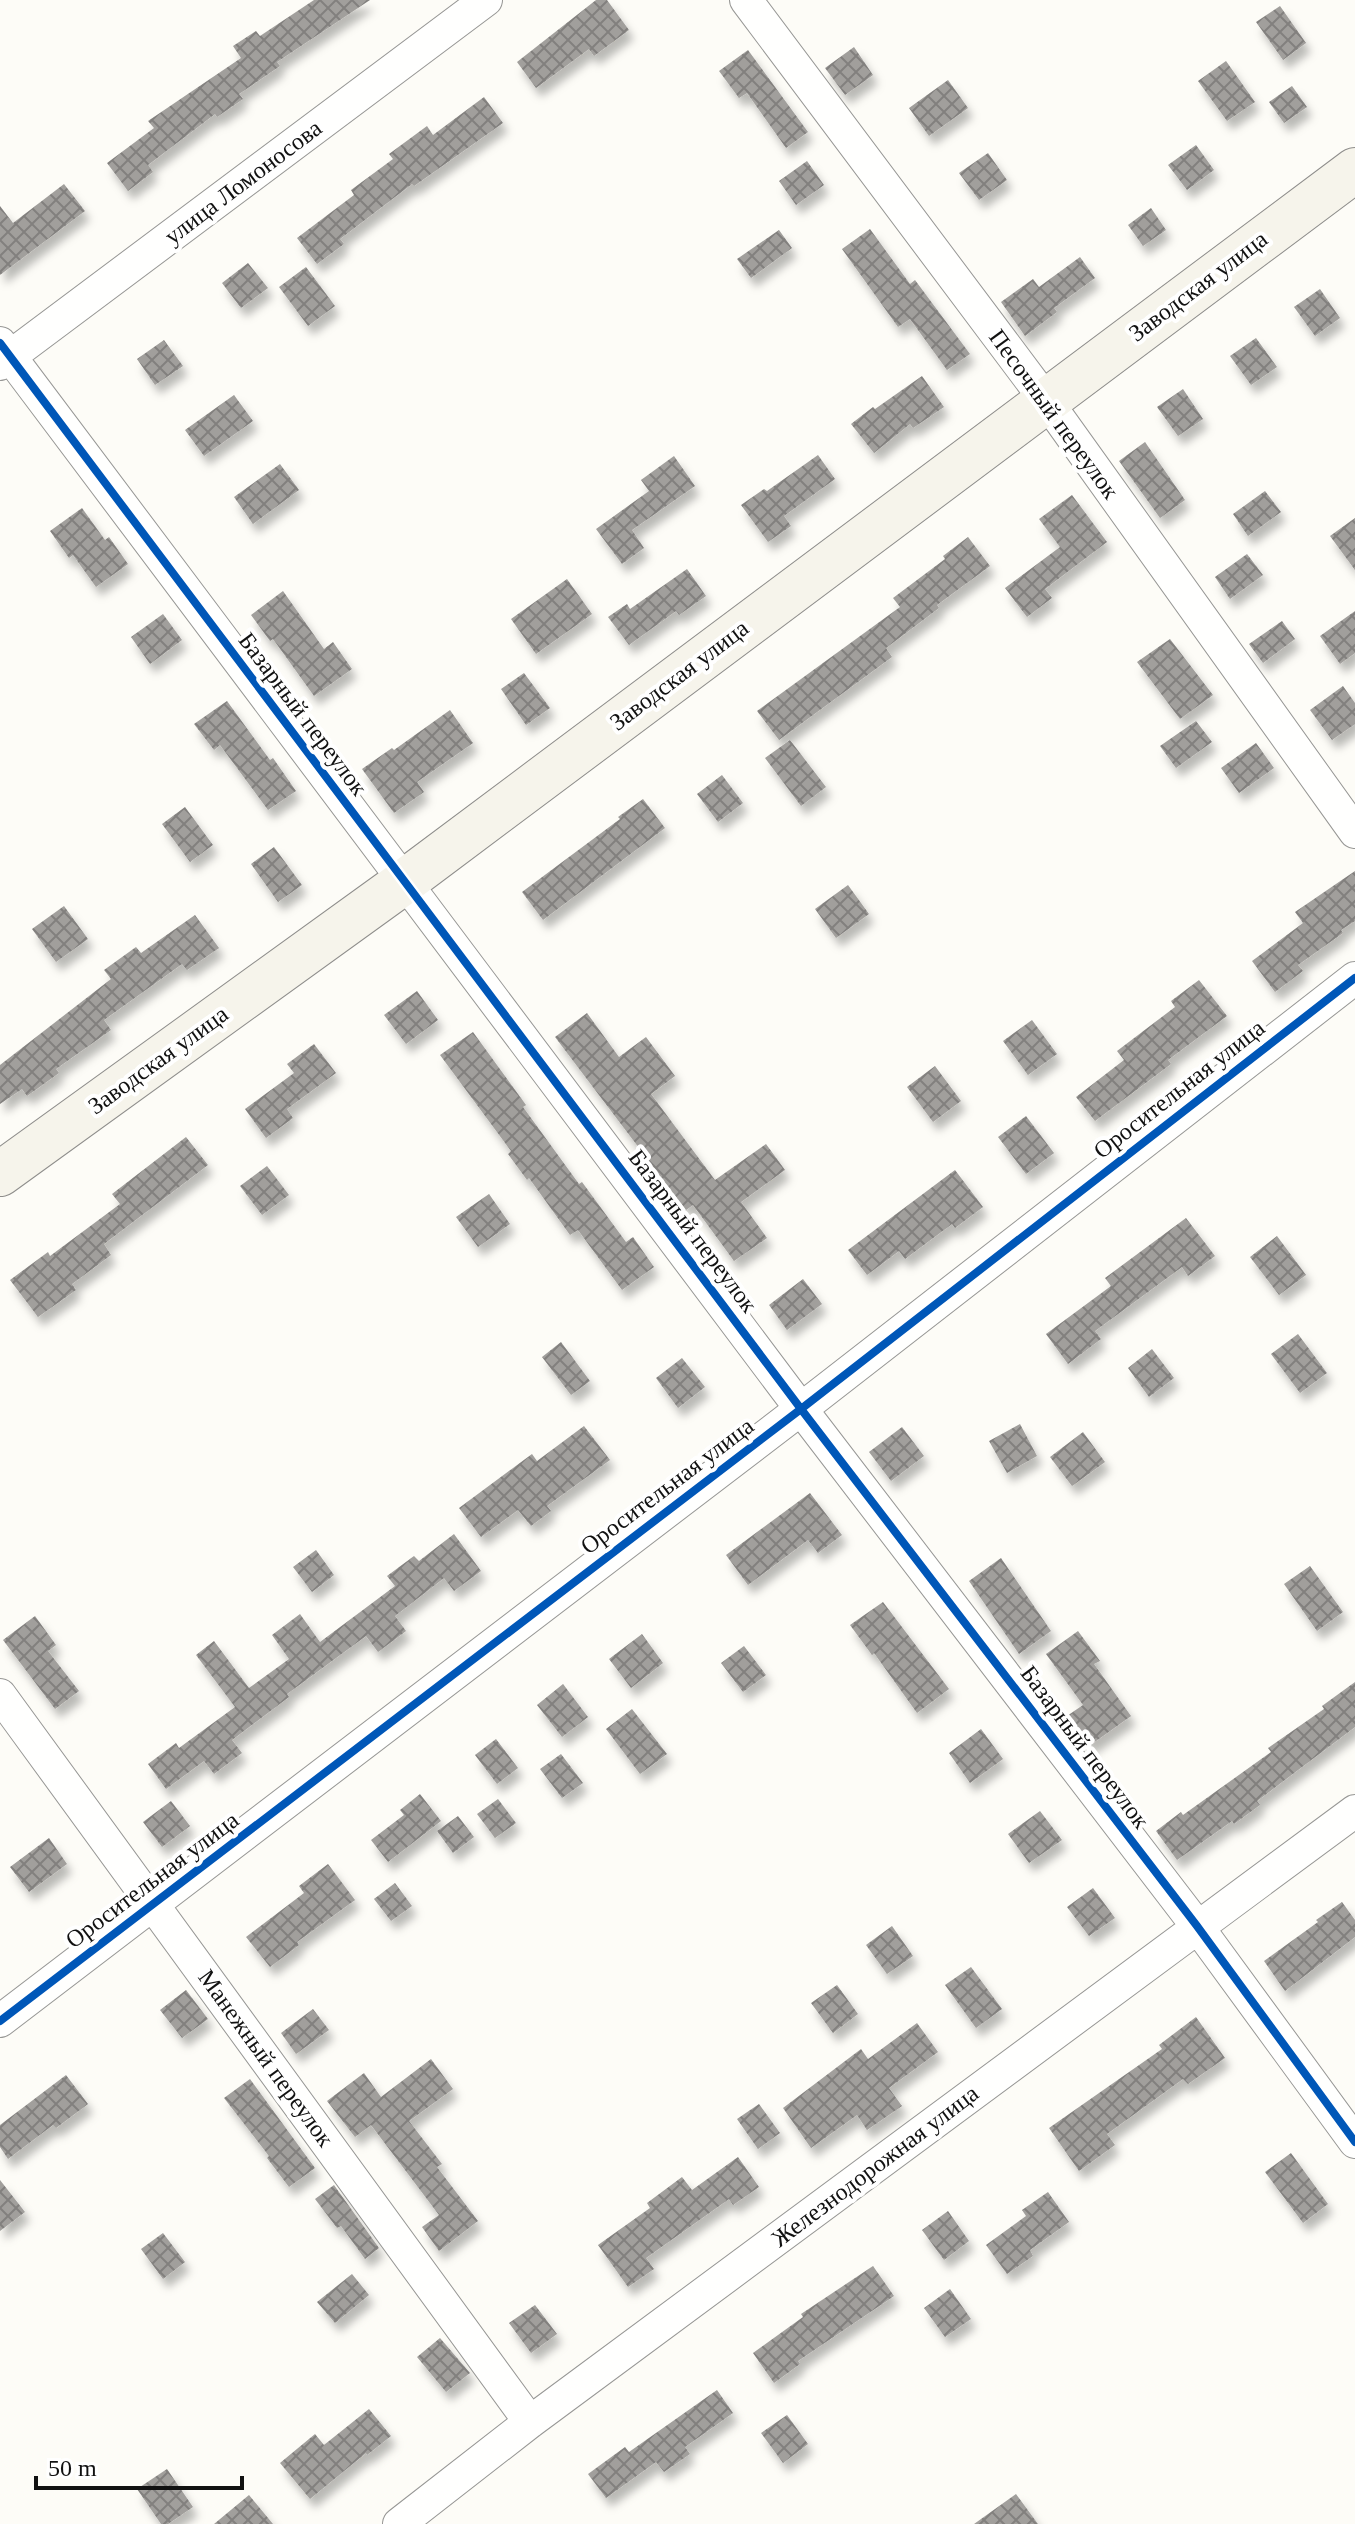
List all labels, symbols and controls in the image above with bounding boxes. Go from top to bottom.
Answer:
street label: улица Ломоносова [160,114,327,249]
street label: Заводская улица [1124,225,1272,346]
street label: Песочный переулок [984,324,1124,504]
street label: Заводская улица [605,614,753,735]
street label: Базарный переулок [233,628,373,801]
street label: Заводская улица [83,1000,233,1119]
street label: Оросительная улица [1089,1014,1270,1164]
street label: Базарный переулок [623,1145,763,1318]
street label: Оросительная улица [576,1412,759,1559]
street label: Базарный переулок [1015,1661,1155,1834]
street label: Оросительная улица [61,1806,244,1953]
street label: Манежный переулок [193,1965,339,2152]
street label: Железнодорожная улица [767,2080,984,2252]
scale bar [36,2440,242,2490]
text: 50 m [48,2455,97,2481]

